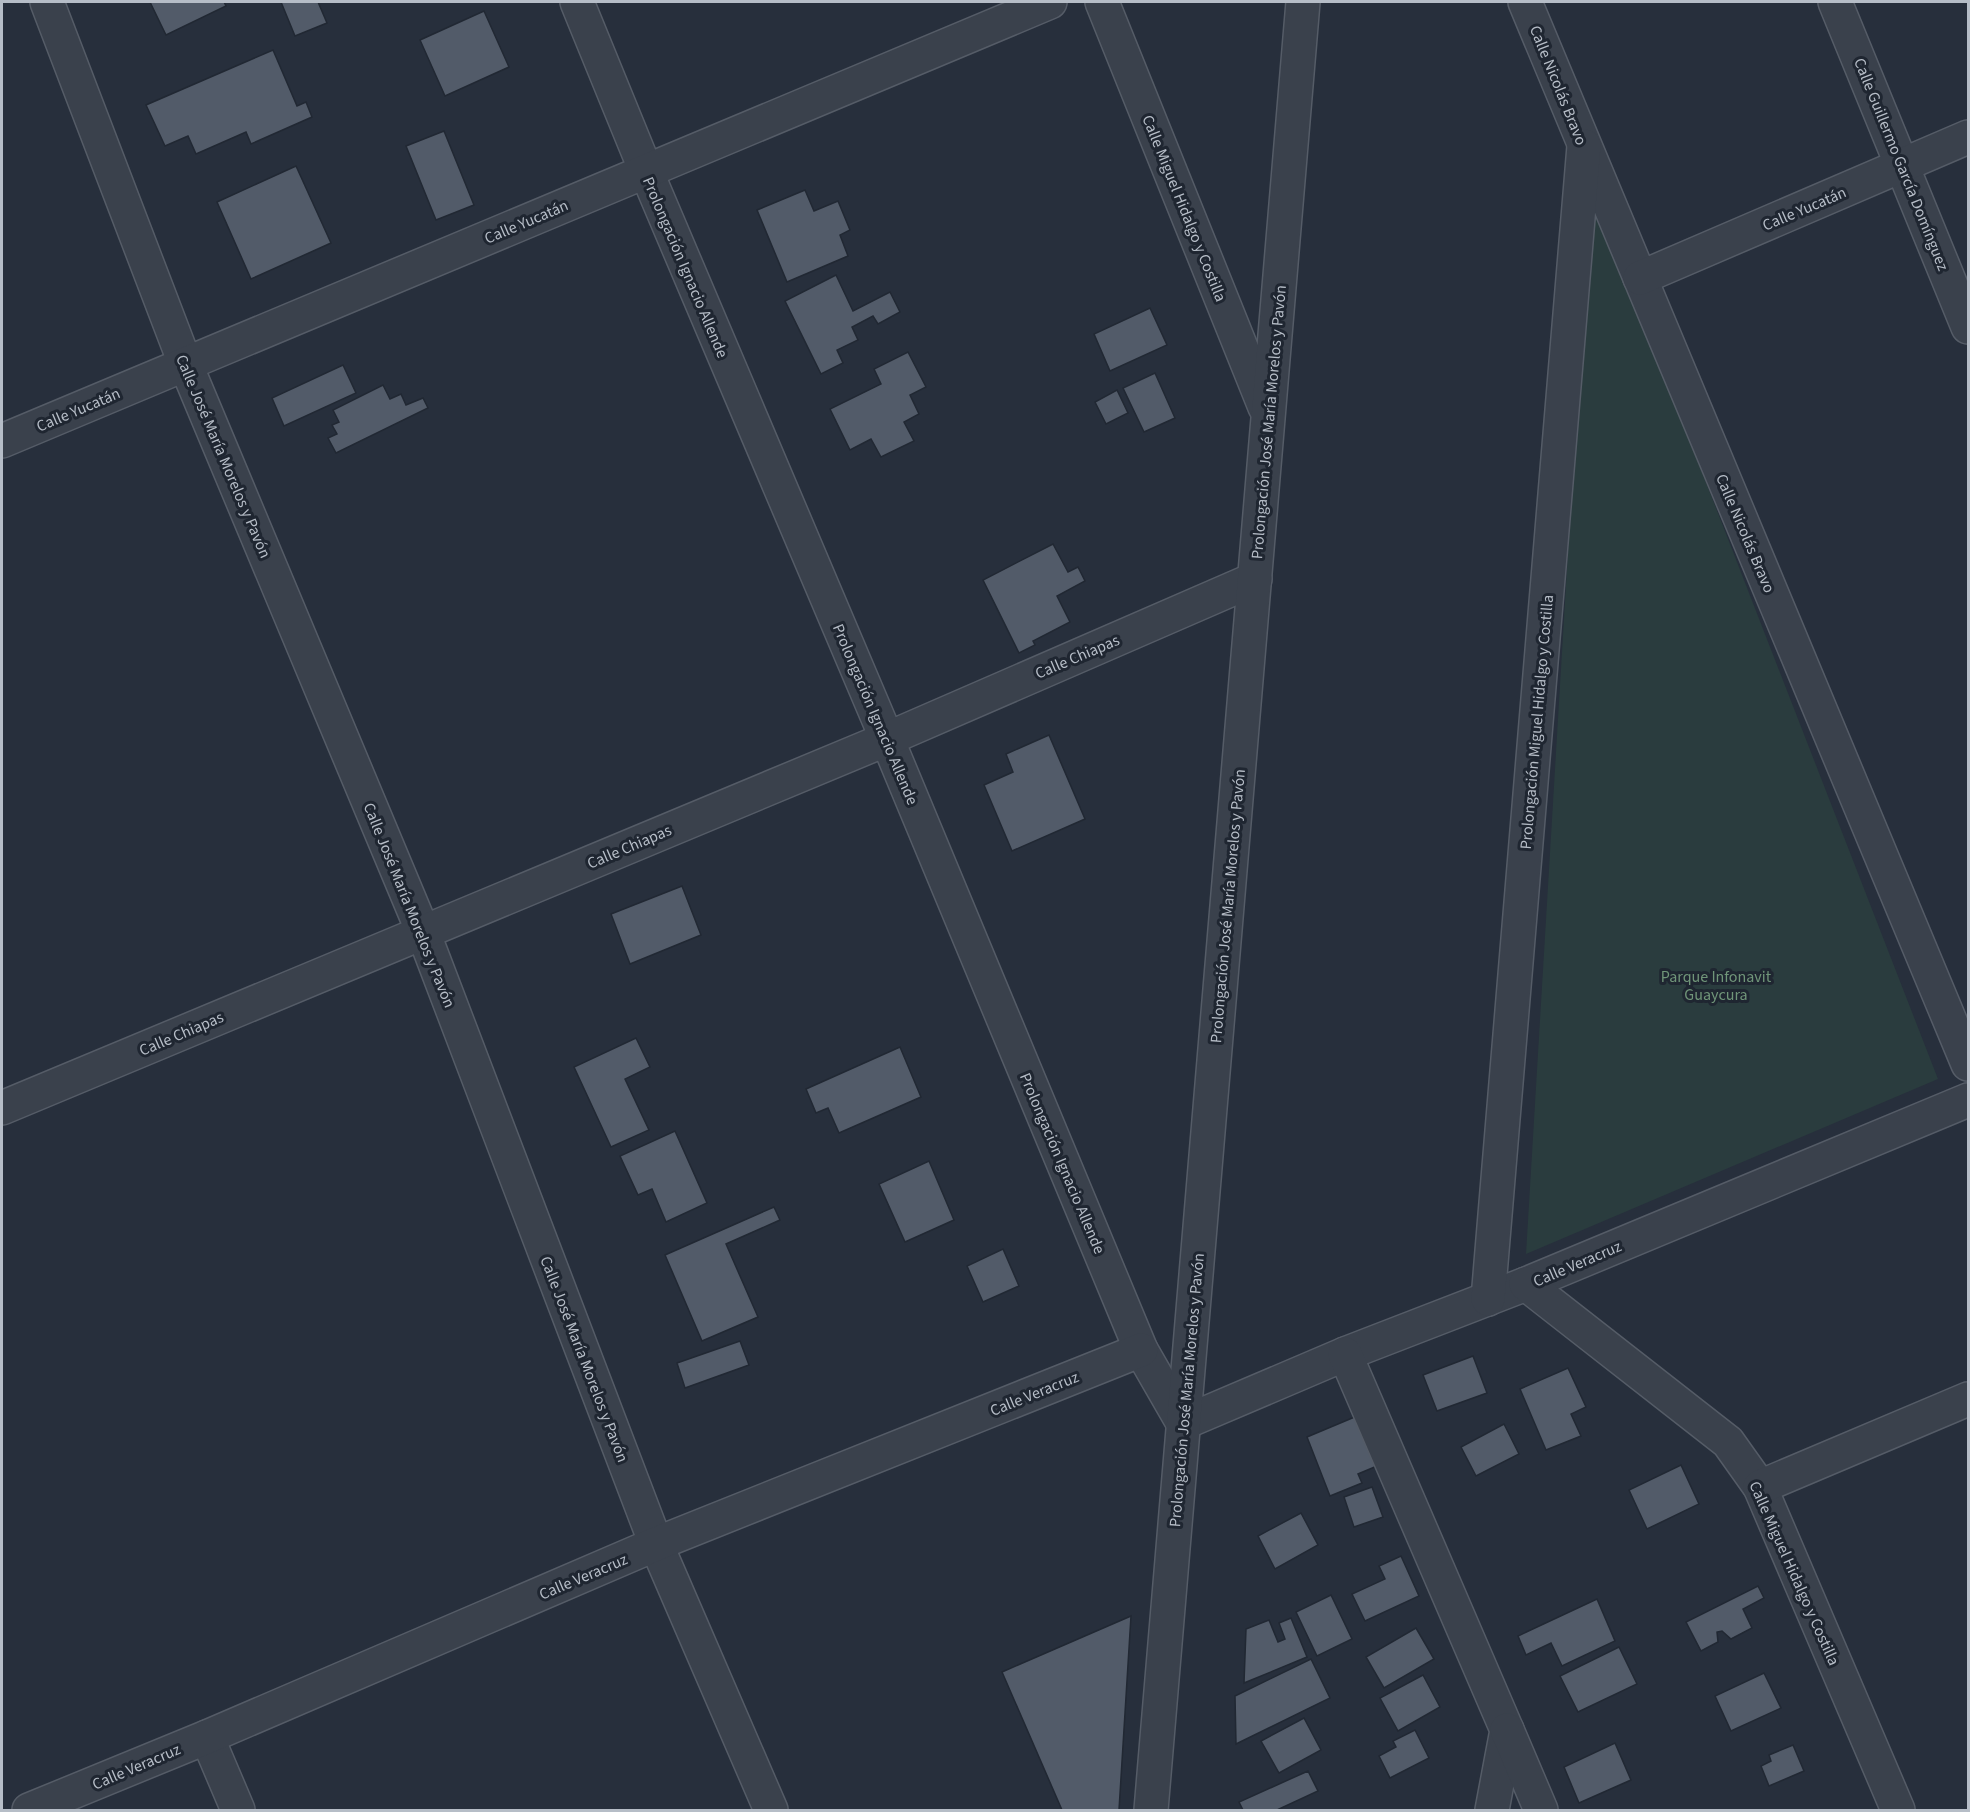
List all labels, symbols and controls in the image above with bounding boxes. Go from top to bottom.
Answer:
street label: Calle Nicolás Bravo [1524,22,1592,148]
street label: Calle Guillermo García Domínguez [1848,55,1954,274]
street label: Calle Miguel Hidalgo y Costilla [1136,112,1232,305]
street label: Prolongación Ignacio Allende [637,173,733,361]
street label: Calle Yucatán [1759,181,1850,236]
street label: Calle Yucatán [481,194,572,249]
street label: Prolongación José María Morelos y Pavón [1246,284,1292,560]
street label: Calle José María Morelos y Pavón [170,351,276,562]
street label: Calle Yucatán [33,382,124,437]
street label: Calle Nicolás Bravo [1710,471,1780,596]
street label: Prolongación Miguel Hidalgo y Costilla [1515,594,1559,850]
street label: Prolongación Ignacio Allende [827,620,923,808]
street label: Calle Chiapas [1032,629,1123,685]
street label: Prolongación José María Morelos y Pavón [1205,768,1251,1044]
street label: Calle José María Morelos y Pavón [358,800,460,1011]
street label: Calle Chiapas [584,819,675,875]
park label: Parque Infonavit Guaycura [1661,966,1772,1006]
street label: Calle Chiapas [136,1006,227,1062]
street label: Prolongación Ignacio Allende [1014,1069,1110,1257]
street label: Calle Veracruz [1530,1235,1625,1292]
street label: Prolongación José María Morelos y Pavón [1164,1252,1210,1528]
street label: Calle José María Morelos y Pavón [535,1253,634,1466]
street label: Calle Veracruz [987,1366,1082,1422]
street label: Calle Miguel Hidalgo y Costilla [1743,1478,1845,1669]
street label: Calle Veracruz [536,1548,631,1605]
street label: Calle Veracruz [89,1738,184,1795]

